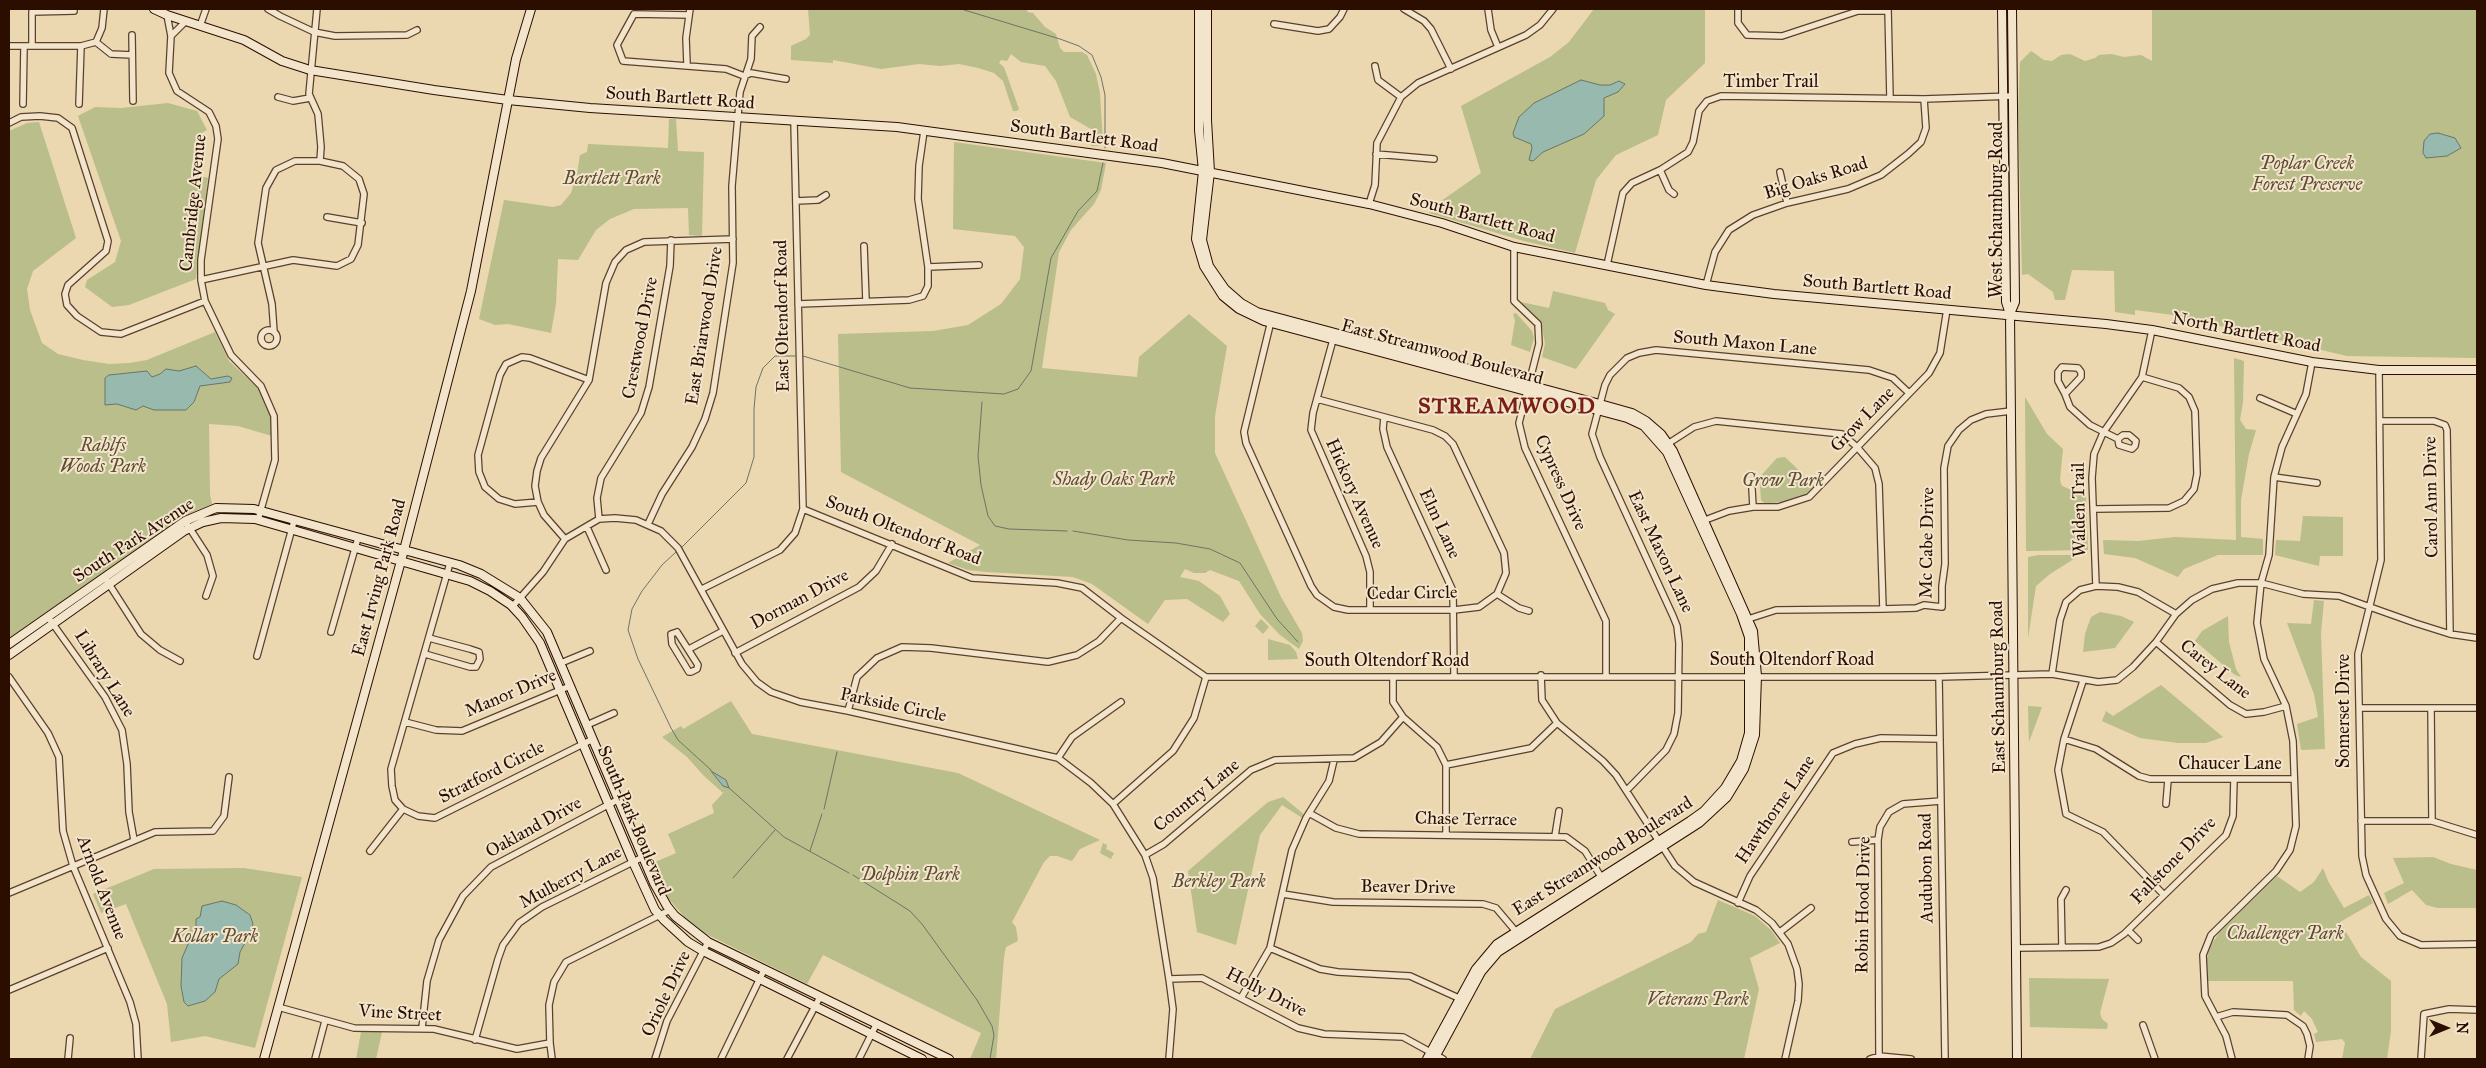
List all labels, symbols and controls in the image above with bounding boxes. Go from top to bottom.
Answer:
street label: Timber Trail [1723,72,1819,94]
street label: South Bartlett Road [605,83,755,115]
street label: South Bartlett Road [1009,116,1159,158]
street label: West Schaumburg Road [1987,122,2009,298]
street label: Cambridge Avenue [176,133,212,273]
street label: Big Oaks Road [1761,153,1871,205]
park label: Poplar Creek Forest Preserve [2252,154,2362,196]
park label: Bartlett Park [563,169,661,191]
street label: South Bartlett Road [1407,189,1557,249]
street label: East Oltendorf Road [771,239,795,393]
street label: East Briarwood Drive [682,245,728,407]
street label: South Bartlett Road [1802,271,1952,305]
street label: Crestwood Drive [619,275,663,401]
street label: North Bartlett Road [2170,308,2322,358]
street label: East Streamwood Boulevard [1339,316,1545,390]
street label: South Maxon Lane [1672,327,1818,361]
street label: Grow Lane [1826,383,1900,457]
district label: STREAMWOOD [1417,395,1597,421]
street label: Cypress Drive [1529,432,1591,534]
street label: Hickory Avenue [1320,435,1388,553]
park label: Rahlfs Woods Park [60,436,146,478]
street label: Carol Ann Drive [2420,436,2444,558]
street label: Walden Trail [2068,462,2092,558]
park label: Shady Oaks Park [1053,470,1175,492]
park label: Grow Park [1742,471,1824,493]
street label: Elm Lane [1413,485,1465,563]
street label: Mc Cabe Drive [1916,487,1940,599]
street label: East Maxon Lane [1622,488,1698,616]
street label: South Oltendorf Road [822,491,984,571]
street label: South Park Avenue [69,494,199,588]
street label: East Irving Park Road [349,497,411,659]
street label: Dorman Drive [747,565,853,635]
street label: Cedar Circle [1366,582,1458,606]
street label: East Schaumburg Road [1987,600,2011,774]
street label: Library Lane [69,627,139,721]
street label: Carey Lane [2175,636,2255,704]
street label: South Oltendorf Road [1710,650,1874,672]
street label: South Oltendorf Road [1305,651,1469,673]
street label: Somerset Drive [2334,654,2356,768]
street label: Manor Drive [462,665,560,723]
street label: Parkside Circle [838,684,948,728]
street label: Stratford Circle [435,737,549,809]
street label: South Park Boulevard [592,743,674,899]
street label: Hawthorne Lane [1732,752,1820,868]
street label: Chaucer Lane [2178,754,2282,776]
street label: Country Lane [1150,755,1244,837]
street label: Oakland Drive [482,793,586,863]
street label: East Streamwood Boulevard [1509,793,1697,921]
street label: Chase Terrace [1415,808,1517,832]
street label: Audubon Road [1915,813,1939,923]
street label: Fallstone Drive [2127,813,2221,909]
street label: Arnold Avenue [71,833,131,943]
street label: Robin Hood Drive [1852,836,1876,974]
street label: Mulberry Lane [516,842,626,914]
park label: Dolphin Park [860,865,960,887]
park label: Berkley Park [1172,872,1266,894]
street label: Beaver Drive [1360,876,1456,900]
park label: Challenger Park [2226,924,2344,946]
park label: Kollar Park [172,927,258,949]
street label: Oriole Drive [638,948,696,1040]
street label: Holly Drive [1222,963,1310,1023]
park label: Veterans Park [1647,990,1749,1012]
street label: Vine Street [358,1001,442,1027]
north arrow [2421,1003,2471,1053]
text: N [2453,1022,2470,1034]

